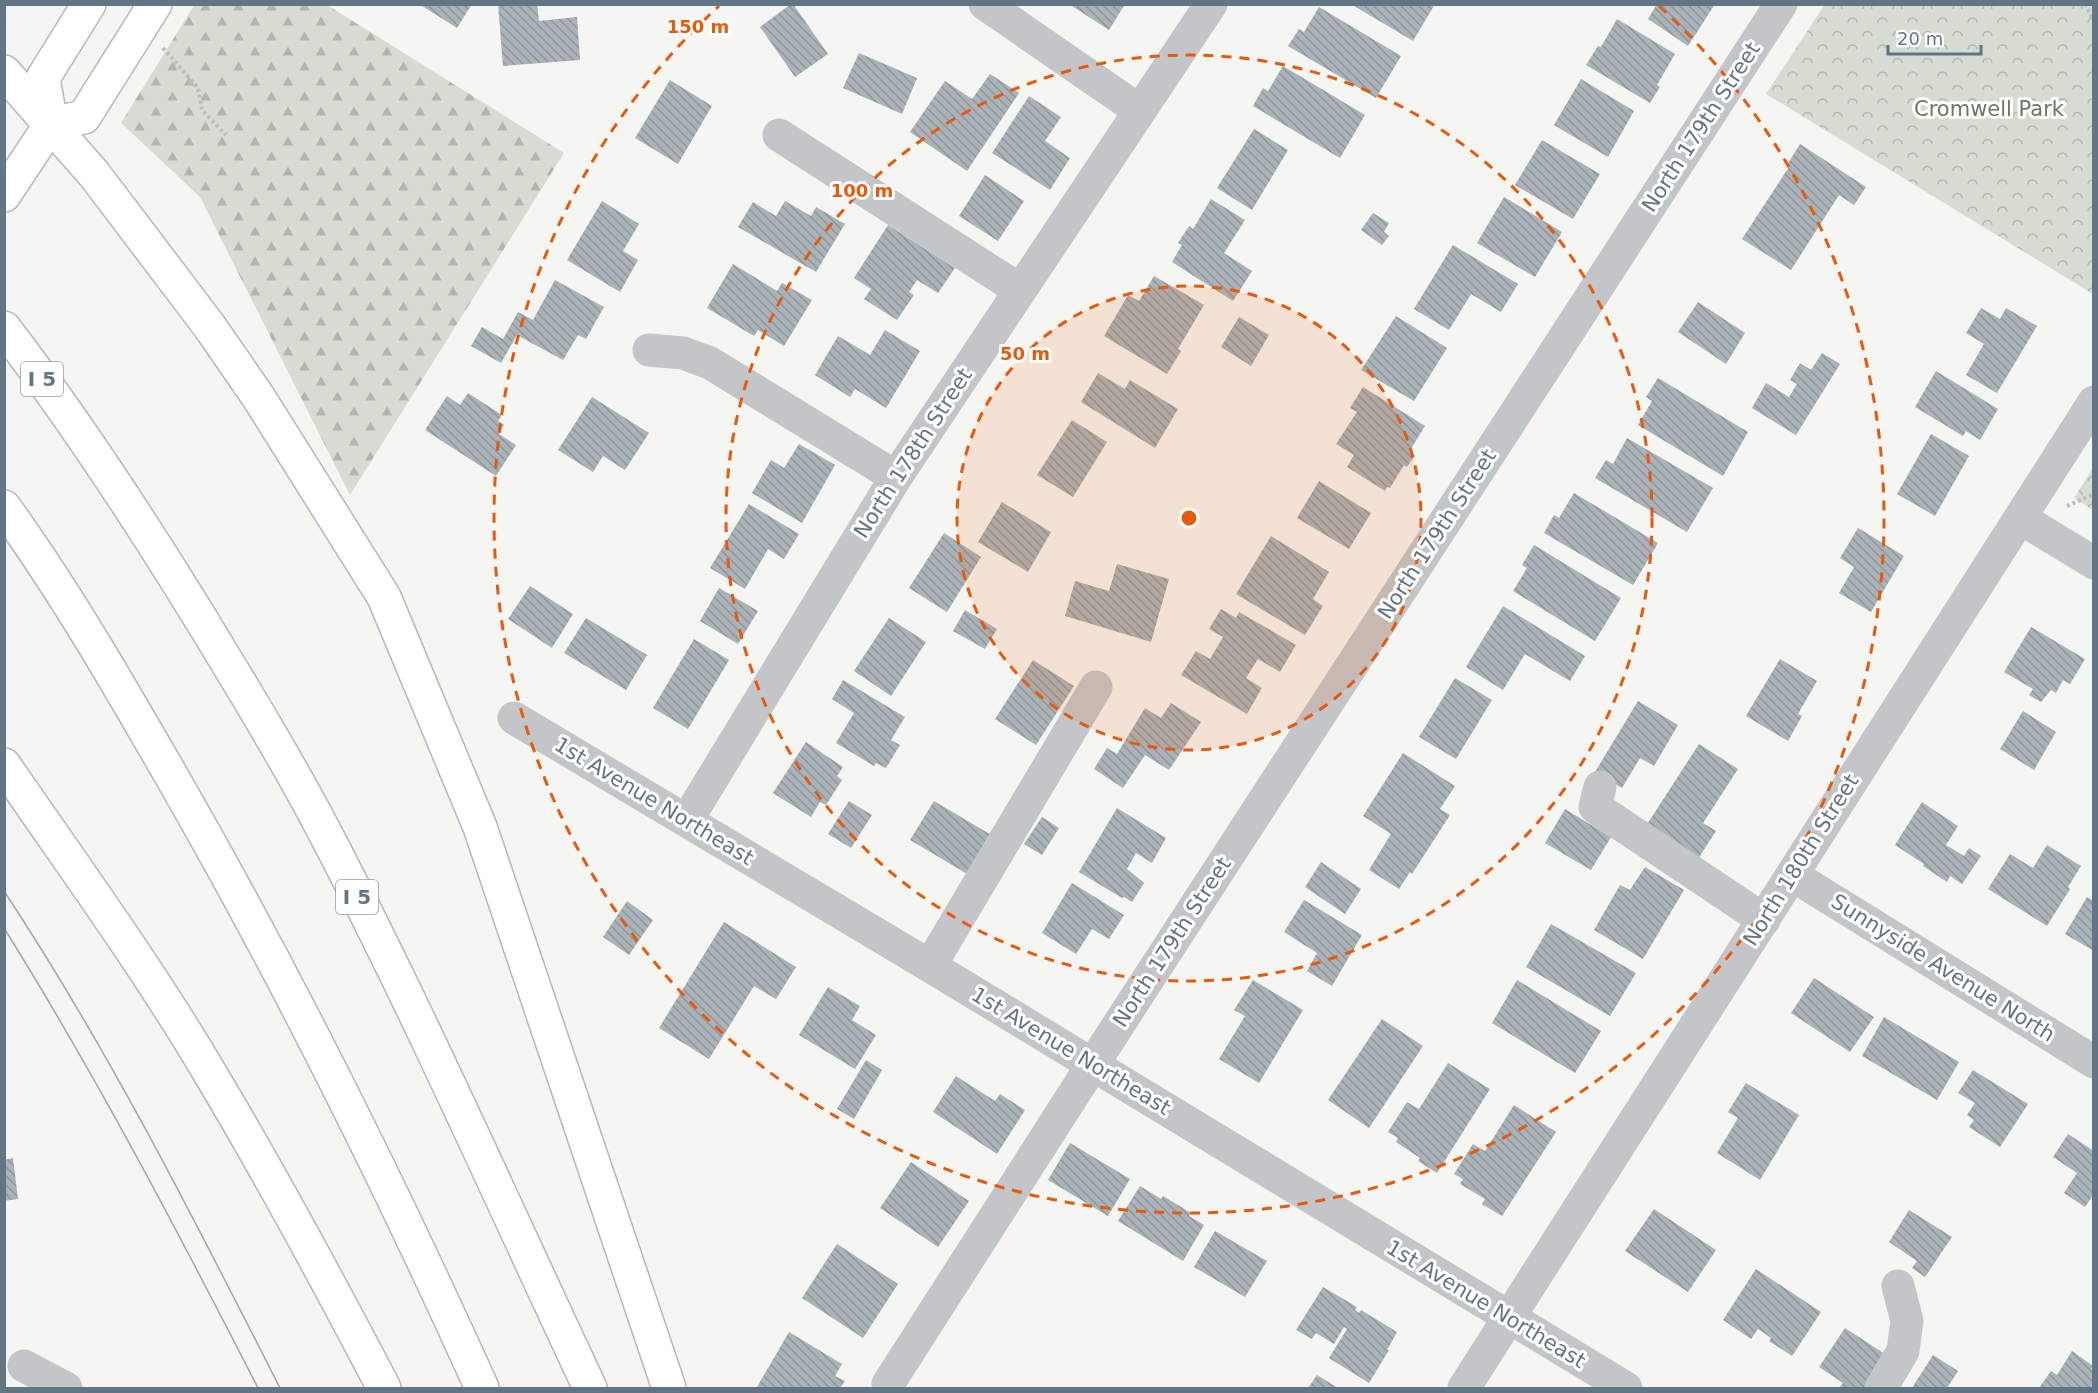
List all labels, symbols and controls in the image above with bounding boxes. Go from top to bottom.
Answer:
text: 150 m [667,16,729,37]
scale bar [1888,18,1981,56]
text: 20 m [1897,28,1943,49]
street label: North 179th Street [1637,38,1765,216]
park label: Cromwell Park [1914,97,2065,121]
text: 100 m [831,180,893,201]
text: 50 m [1000,343,1050,364]
road number: I 5 [21,362,63,396]
street label: North 178th Street [849,364,977,542]
street label: North 179th Street [1373,445,1501,623]
centre of rings [1179,508,1199,528]
street label: 1st Avenue Northeast [550,732,758,870]
street label: North 180th Street [1738,770,1864,950]
street label: North 179th Street [1108,853,1236,1031]
road number: I 5 [336,880,378,914]
street label: Sunnyside Avenue North [1827,889,2059,1047]
street label: 1st Avenue Northeast [967,982,1175,1120]
street label: 1st Avenue Northeast [1382,1235,1590,1373]

